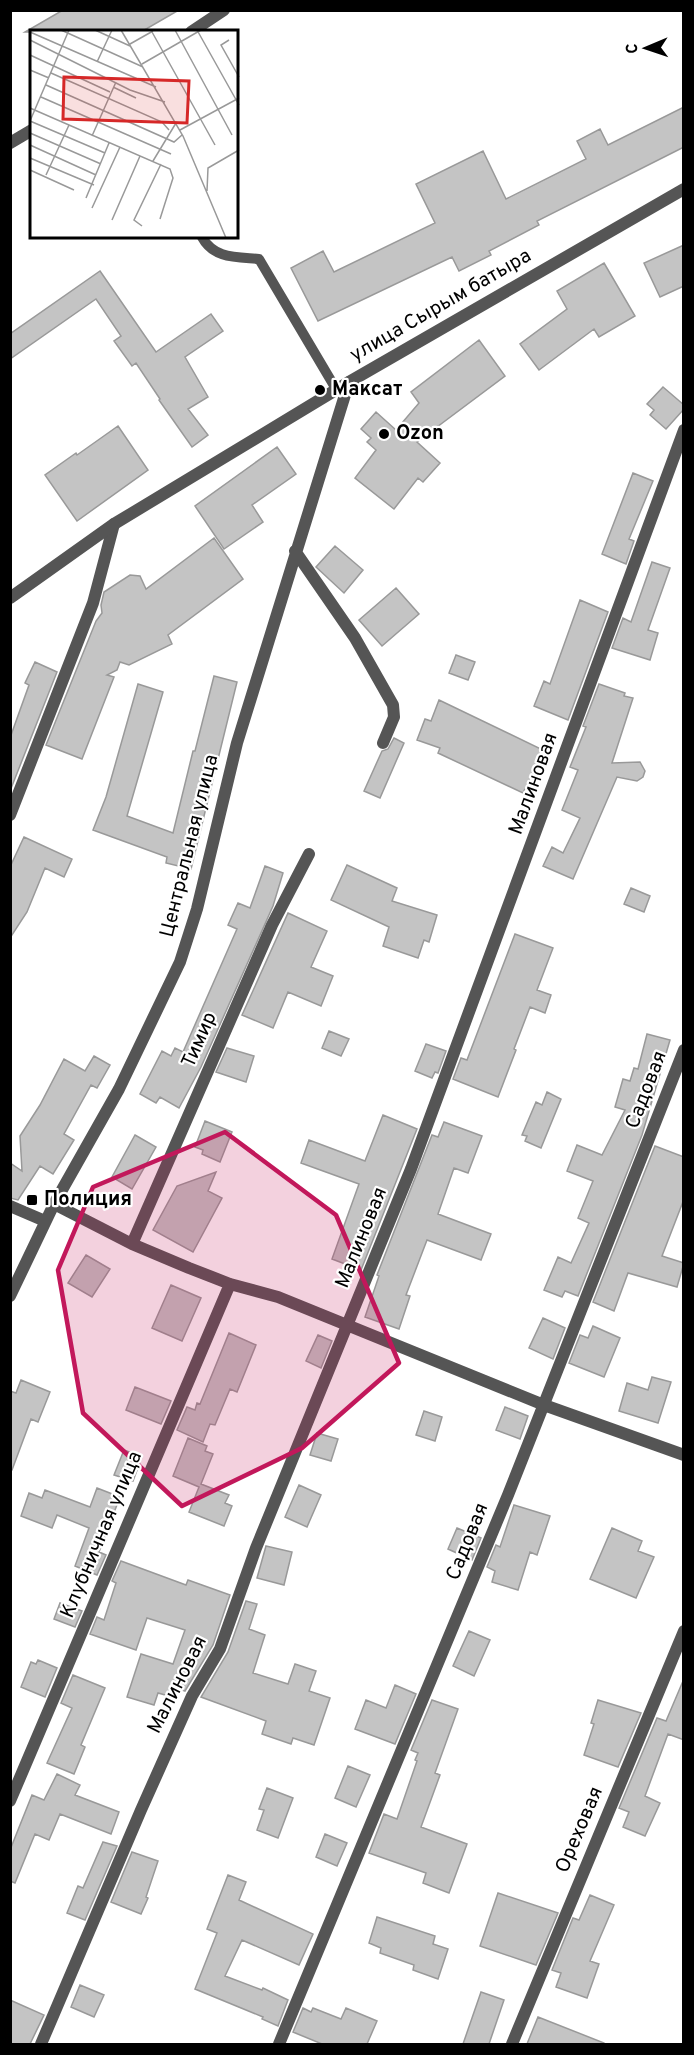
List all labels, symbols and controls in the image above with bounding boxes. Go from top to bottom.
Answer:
north arrow [616,18,676,78]
inset map [30,30,238,238]
text: С [623,43,643,54]
street label: улица Сырым батыра [346,243,536,369]
place label: Максат [332,377,403,403]
marker: Максат [313,383,327,397]
place label: Ozon [396,421,444,447]
marker: Ozon [377,427,391,441]
street label: Малиновая [504,729,564,839]
street label: Центральная улица [155,752,225,940]
street label: Тимир [176,1008,224,1072]
street label: Садовая [620,1047,674,1133]
street label: Малиновая [330,1184,394,1292]
place label: Полиция [44,1187,132,1213]
marker: Полиция [25,1193,39,1207]
street label: Клубничная улица [55,1448,149,1622]
street label: Садовая [441,1499,495,1585]
street label: Малиновая [142,1632,214,1738]
street label: Ореховая [550,1783,610,1877]

